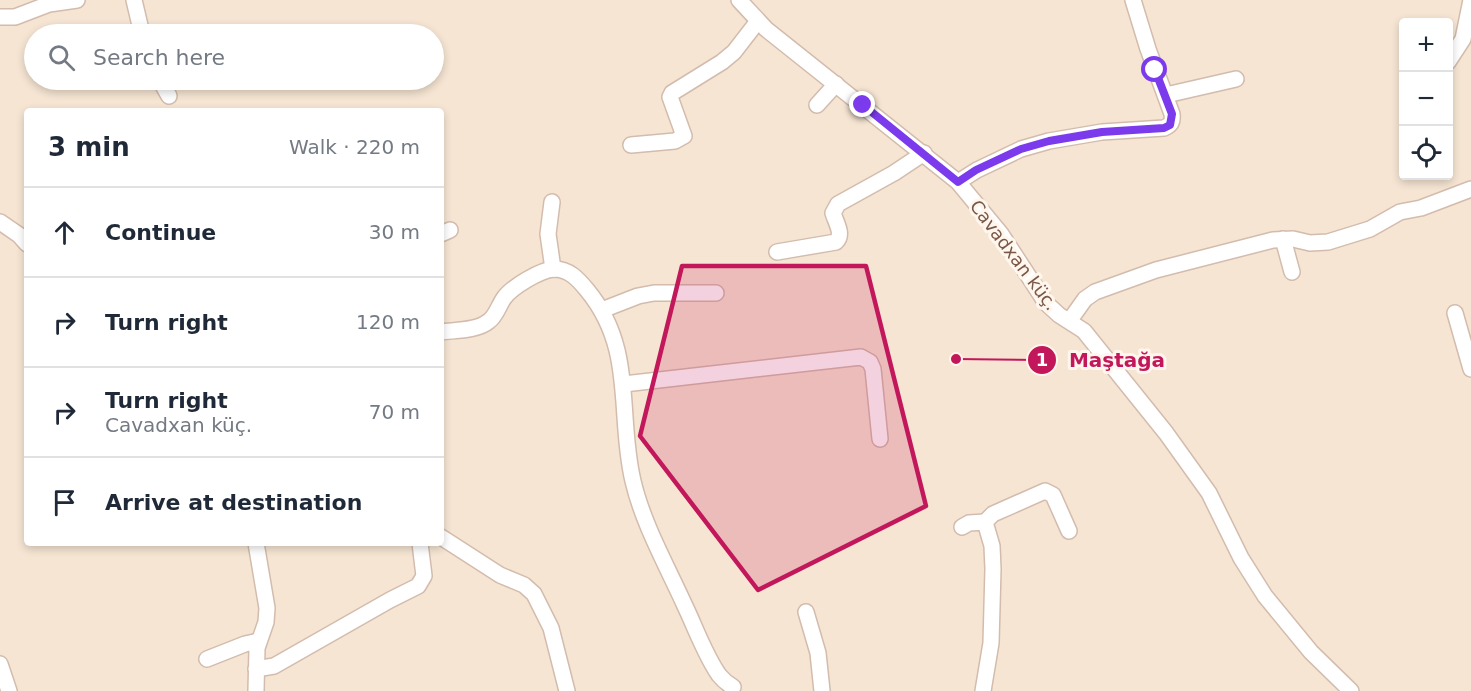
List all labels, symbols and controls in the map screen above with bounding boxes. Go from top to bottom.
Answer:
map controls [1399,18,1453,180]
button: + [1399,18,1453,72]
search box [24,24,444,90]
icon: search [45,41,78,74]
text: Search here [93,45,225,70]
route start [1141,56,1167,82]
button: − [1399,72,1453,126]
route end [849,91,875,117]
button: locate [1399,126,1453,180]
text: 3 min [48,132,130,162]
text: Walk · 220 m [289,135,420,159]
street label: Cavadxan küç. [966,196,1062,314]
icon: ahead [48,216,81,249]
text: Continue [105,220,216,245]
text: 30 m [369,220,420,244]
icon: right [48,306,81,339]
text: Turn right [105,310,228,335]
text: 120 m [356,310,420,334]
callout: Maştağa [1027,341,1178,379]
text: Maştağa [1069,348,1165,372]
text: 1 [1036,349,1048,370]
text: Turn right [105,388,228,413]
icon: right [48,396,81,429]
text: 70 m [369,400,420,424]
text: Cavadxan küç. [105,413,252,437]
icon: arrive [48,486,81,519]
text: Arrive at destination [105,490,362,515]

